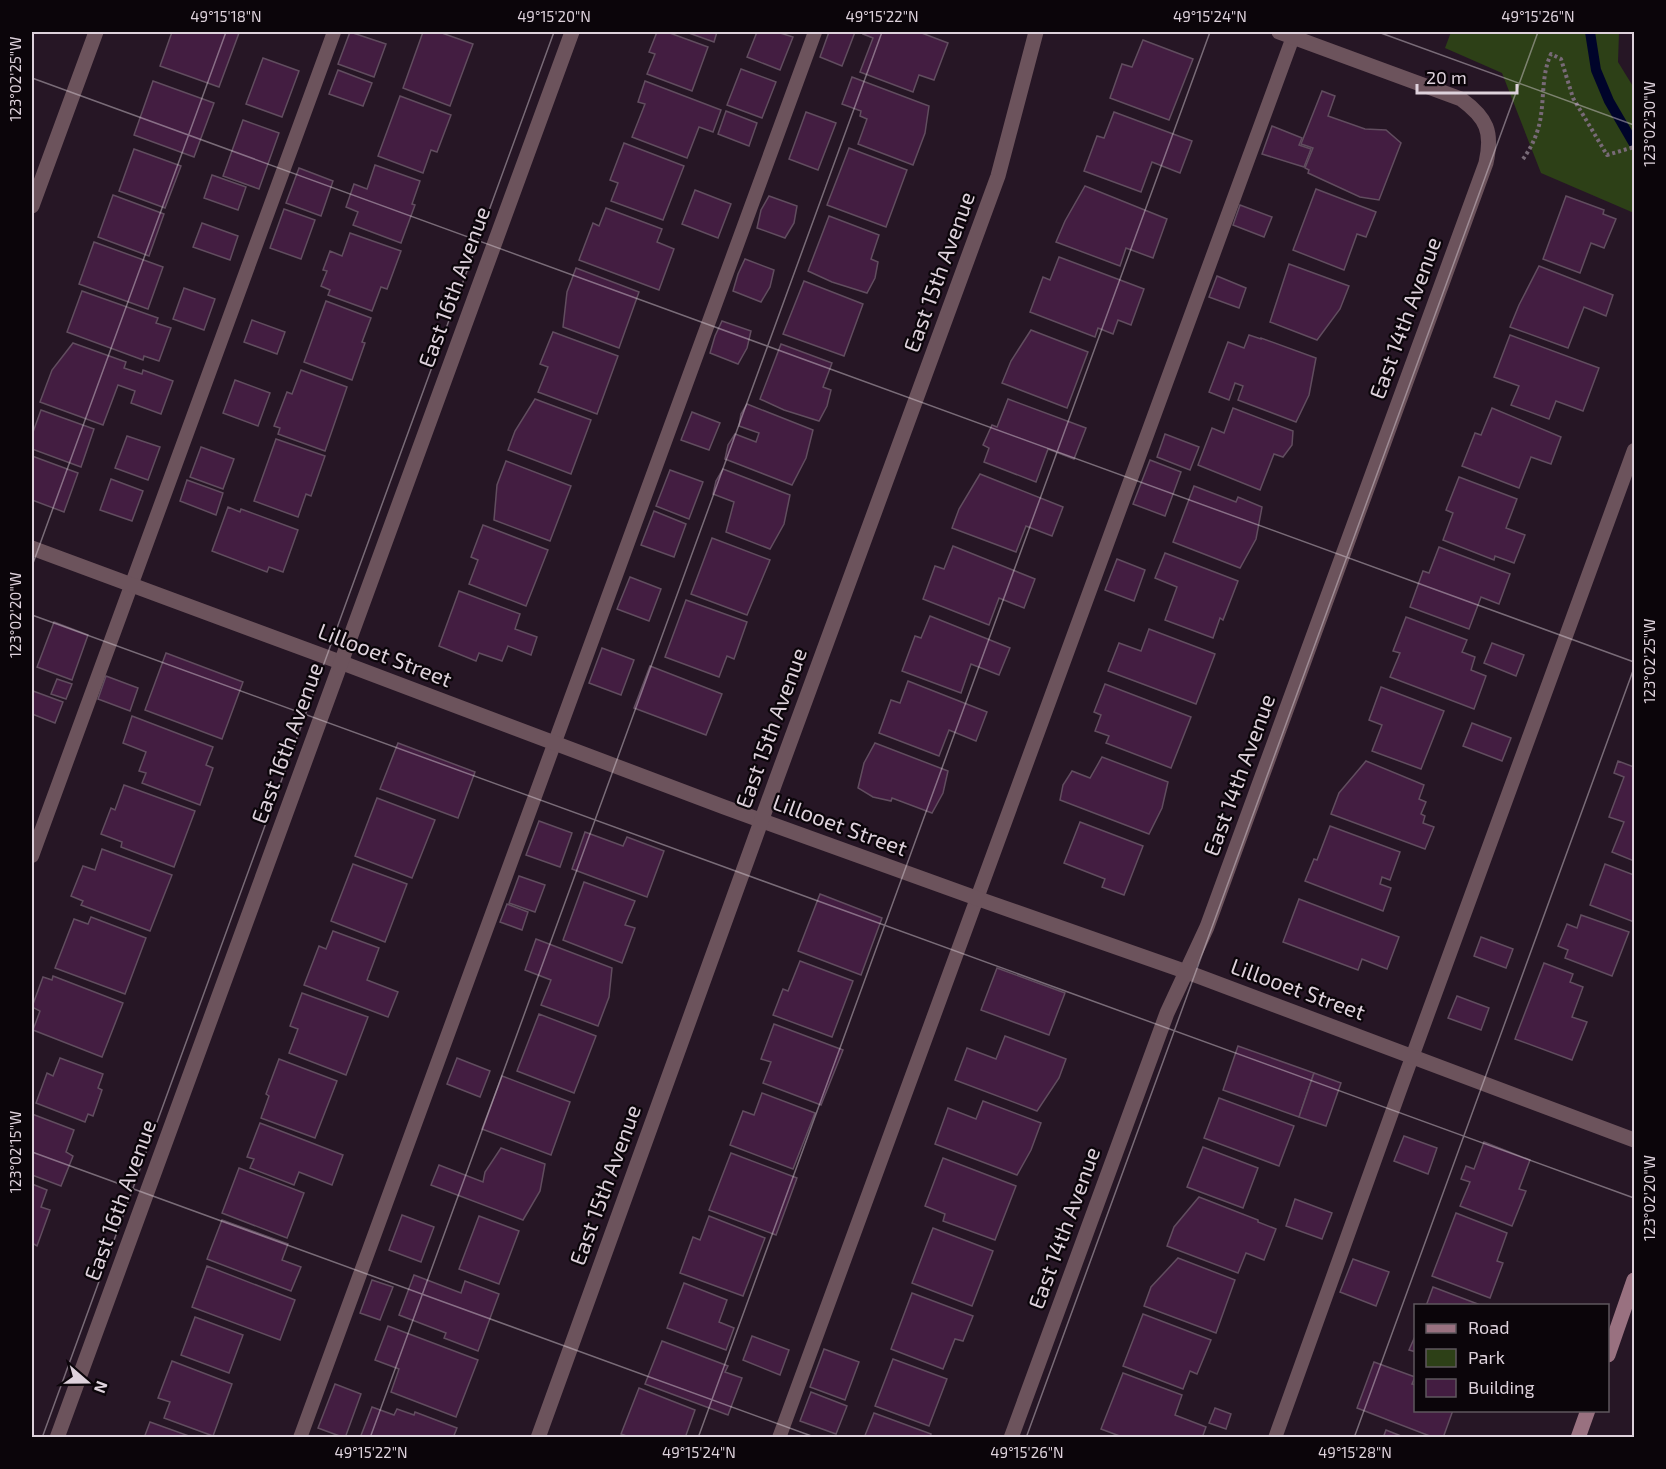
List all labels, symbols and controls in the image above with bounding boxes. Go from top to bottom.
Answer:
text: 49°15'18"N [190,7,262,25]
text: 49°15'20"N [517,7,591,25]
text: 49°15'22"N [845,7,919,25]
text: 49°15'24"N [1173,7,1247,25]
text: 49°15'26"N [1501,7,1575,25]
text: 123°02'25"W [6,37,24,121]
scale bar [1417,57,1518,95]
text: 20 m [1426,66,1467,88]
text: 123°02'30"W [1640,81,1658,167]
street label: East 15th Avenue [897,188,979,355]
street label: East 16th Avenue [412,203,494,371]
street label: East 14th Avenue [1363,233,1445,402]
text: 123°02'20"W [6,572,24,658]
street label: Lillooet Street [315,617,456,691]
text: 123°02'25"W [1640,619,1658,703]
street label: East 15th Avenue [729,644,811,811]
street label: East 16th Avenue [245,659,327,827]
street label: East 14th Avenue [1197,690,1279,859]
street label: Lillooet Street [770,788,911,860]
street label: Lillooet Street [1228,952,1369,1024]
street label: East 15th Avenue [563,1101,645,1268]
text: 123°02'15"W [6,1111,24,1193]
street label: East 16th Avenue [78,1116,160,1284]
street label: East 14th Avenue [1022,1143,1104,1312]
text: 123°02'20"W [1640,1155,1658,1241]
legend [1414,1304,1609,1412]
text: Road [1468,1316,1509,1338]
text: Park [1468,1346,1505,1368]
north arrow [57,1352,117,1412]
text: Building [1468,1376,1535,1398]
text: N [91,1379,112,1396]
text: 49°15'22"N [334,1443,408,1461]
text: 49°15'24"N [662,1443,736,1461]
text: 49°15'26"N [990,1443,1064,1461]
text: 49°15'28"N [1318,1443,1392,1461]

